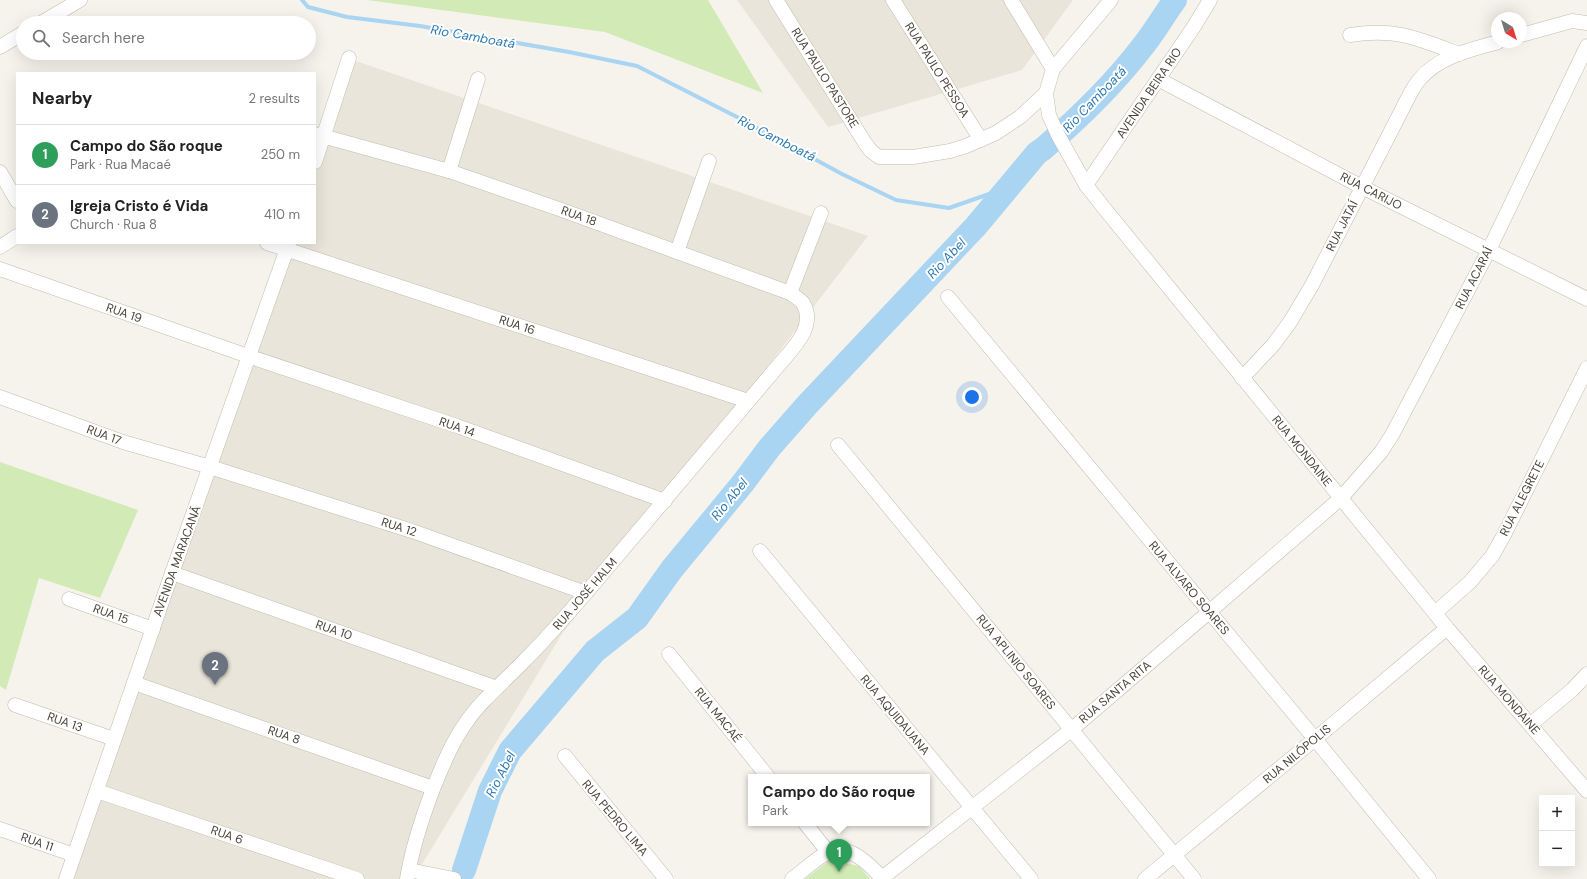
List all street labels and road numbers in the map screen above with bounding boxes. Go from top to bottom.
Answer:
street label: RUA PAULO PESSOA [901,19,973,121]
street label: RUA PAULO PASTORE [788,25,862,131]
street label: AVENIDA BEIRA RIO [1113,45,1185,141]
street label: RUA CARIJO [1337,169,1405,213]
street label: RUA JATAÍ [1322,198,1362,254]
street label: RUA 18 [559,202,599,230]
street label: RUA ACARAÍ [1452,244,1497,312]
street label: RUA 19 [104,299,144,327]
street label: RUA 16 [497,312,537,338]
street label: RUA MONDAINE [1268,412,1336,490]
street label: RUA 14 [437,413,477,441]
street label: RUA 17 [84,421,124,449]
street label: RUA ALEGRETE [1496,457,1548,539]
street label: AVENIDA MARACANÃ [150,503,205,619]
street label: RUA 12 [379,514,419,540]
street label: RUA ALVARO SOARES [1145,538,1233,638]
street label: RUA JOSÉ HALM [549,555,621,633]
street label: RUA 15 [91,600,131,628]
street label: RUA APLINIO SOARES [973,611,1059,713]
street label: RUA 10 [314,616,354,644]
street label: RUA SANTA RITA [1076,657,1154,727]
street label: RUA MONDAINE [1474,662,1544,738]
street label: RUA AQUIDAUANA [857,671,933,759]
street label: RUA MACAÉ [691,684,745,746]
street label: RUA 13 [45,708,85,736]
street label: RUA NILÓPOLIS [1260,721,1334,787]
street label: RUA 8 [266,722,302,748]
street label: RUA PEDRO LIMA [578,777,652,859]
street label: RUA 6 [209,822,245,848]
street label: RUA 11 [19,829,55,855]

